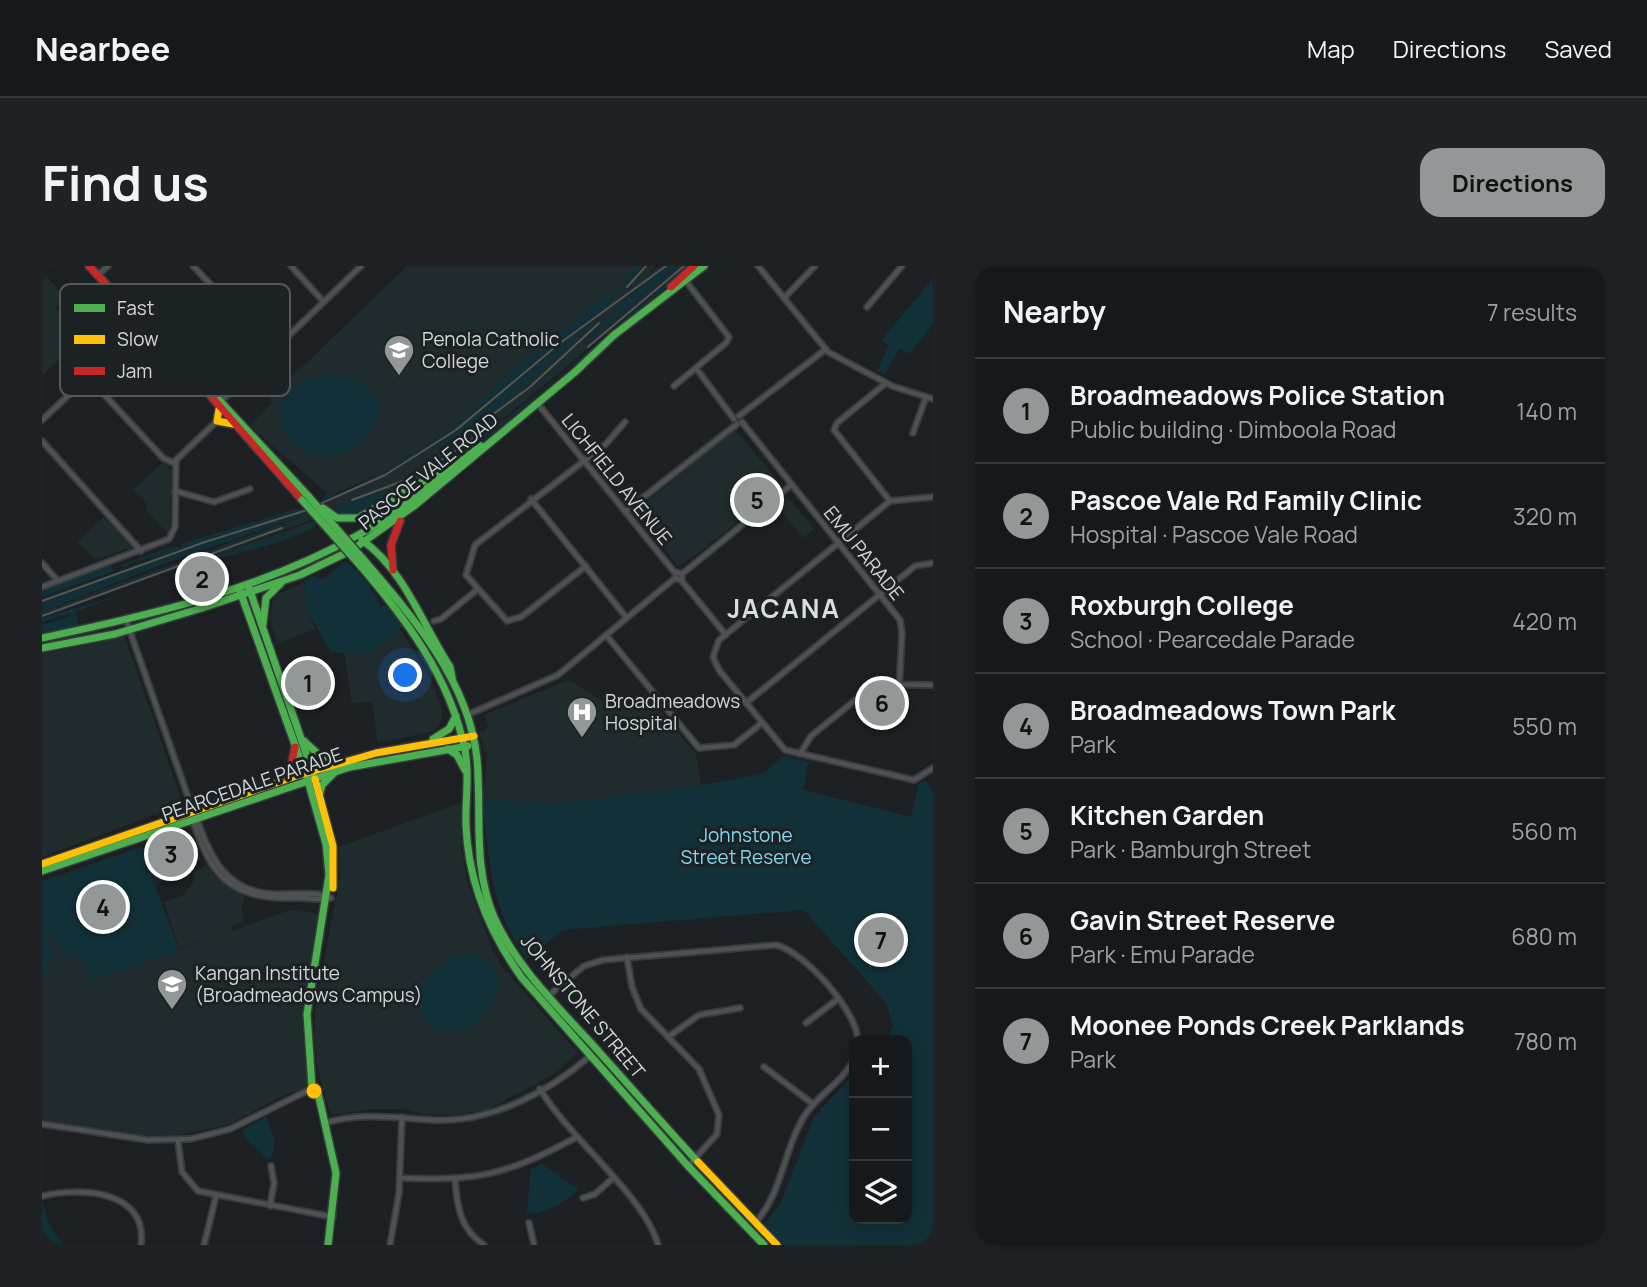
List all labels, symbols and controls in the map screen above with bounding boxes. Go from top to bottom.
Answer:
text: Nearbee [35,26,170,71]
text: Map [1307,32,1355,65]
text: Directions [1393,32,1506,65]
text: Saved [1544,32,1612,65]
button: Directions [1420,148,1605,217]
text: Find us [42,149,209,216]
legend [60,284,290,396]
text: Nearby [1003,291,1106,332]
text: Fast [117,295,154,321]
text: 7 results [1487,296,1577,328]
text: Slow [117,326,159,352]
place label: Penola Catholic College [422,326,559,374]
school or university icon: Penola Catholic College [382,333,416,377]
text: Jam [117,358,152,384]
text: Broadmeadows Police Station [1070,377,1445,413]
text: 1 [1021,395,1031,427]
text: 140 m [1516,395,1577,427]
street label: PASCOE VALE ROAD [353,407,503,535]
street label: LICHFIELD AVENUE [556,408,678,550]
text: Public building · Dimboola Road [1070,413,1396,445]
pin: 5 [734,474,780,526]
text: Pascoe Vale Rd Family Clinic [1070,482,1422,518]
street label: EMU PARADE [818,500,910,606]
text: 2 [1019,500,1033,532]
text: 320 m [1513,500,1577,532]
text: Hospital · Pascoe Vale Road [1070,518,1358,550]
pin: 2 [179,553,225,605]
text: Roxburgh College [1070,587,1294,623]
district label: JACANA [727,590,841,626]
text: 3 [1019,605,1033,637]
text: 420 m [1512,605,1577,637]
text: School · Pearcedale Parade [1070,623,1355,655]
pin: 1 [285,657,331,709]
your location [388,658,422,692]
pin: 6 [859,677,905,729]
place label: Broadmeadows Hospital [605,688,740,736]
text: Broadmeadows Town Park [1070,692,1396,728]
hospital icon: Broadmeadows Hospital [565,695,599,739]
text: 4 [1019,710,1033,742]
text: 550 m [1512,710,1577,742]
text: Park [1070,728,1116,760]
street label: PEARCEDALE PARADE [158,741,346,827]
text: Kitchen Garden [1070,797,1264,833]
text: 5 [1019,815,1033,847]
text: 560 m [1511,815,1577,847]
park label: Johnstone Street Reserve [681,822,812,870]
pin: 3 [148,828,194,880]
text: Park · Bamburgh Street [1070,833,1311,865]
pin: 4 [80,881,126,933]
text: Gavin Street Reserve [1070,902,1335,938]
pin: 7 [858,914,904,966]
text: 6 [1019,920,1033,952]
text: 680 m [1511,920,1577,952]
street label: JOHNSTONE STREET [515,928,652,1084]
text: Park · Emu Parade [1070,938,1255,970]
place label: Kangan Institute (Broadmeadows Campus) [195,960,422,1008]
school or university icon: Kangan Institute (Broadmeadows Campus) [155,967,189,1011]
text: Moonee Ponds Creek Parklands [1070,1007,1465,1043]
text: 7 [1020,1025,1032,1057]
text: 780 m [1514,1025,1577,1057]
map controls [849,1035,912,1224]
button: + [849,1035,912,1098]
text: Park [1070,1043,1116,1075]
button: − [849,1098,912,1161]
button: layers [849,1161,912,1224]

